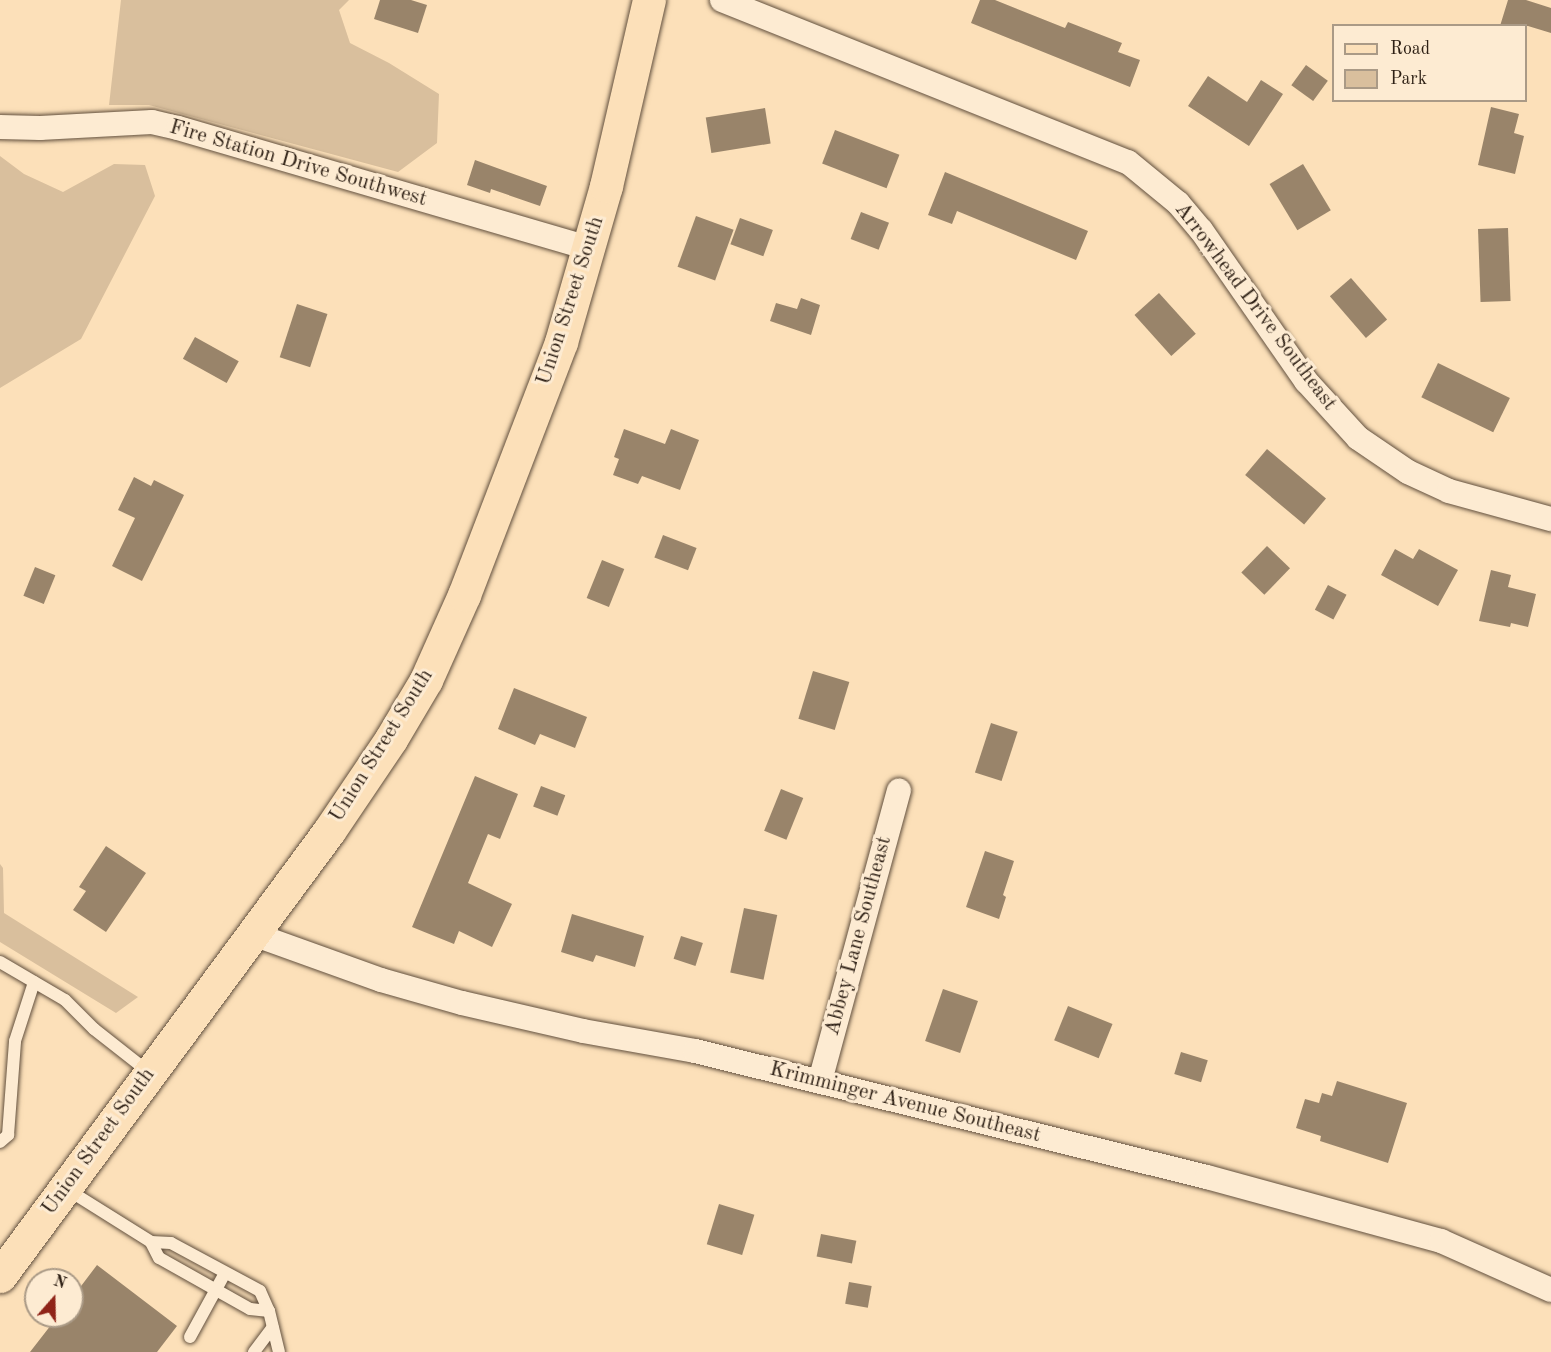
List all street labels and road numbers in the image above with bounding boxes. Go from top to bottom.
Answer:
street label: Fire Station Drive Southwest [166,115,430,213]
street label: Arrowhead Drive Southeast [1168,198,1342,416]
street label: Union Street South [532,213,610,389]
street label: Union Street South [325,665,439,827]
street label: Abbey Lane Southeast [820,834,898,1038]
street label: Krimminger Avenue Southeast [767,1057,1043,1149]
street label: Union Street South [37,1063,161,1221]

